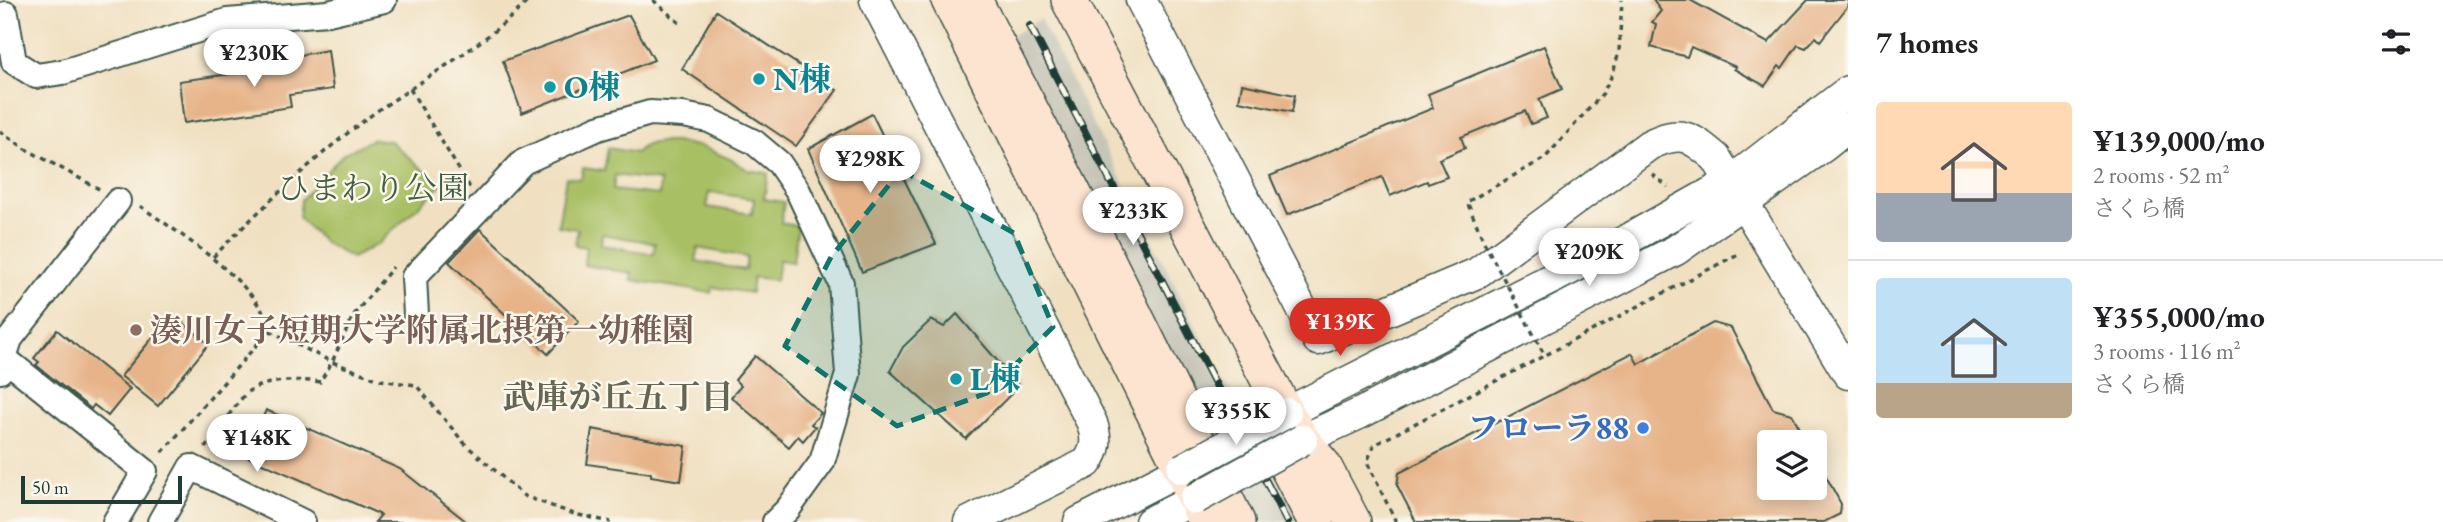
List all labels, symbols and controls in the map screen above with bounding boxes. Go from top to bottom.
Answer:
text: 7 homes [1876,23,1978,62]
icon: filters [2377,23,2415,61]
pin: ¥230K [205,29,303,89]
text: ¥230K [219,37,289,67]
place label: N棟 [773,58,831,100]
place label: O棟 [564,66,620,108]
marker: N棟 [751,71,767,87]
marker: O棟 [542,79,558,95]
text: ¥139,000/mo [2093,121,2265,160]
icon: home [1932,130,2016,214]
pin: ¥298K [821,136,919,195]
text: ¥298K [835,143,905,173]
text: 2 rooms · 52 m² [2093,160,2230,190]
park label: ひまわり公園 [277,167,469,209]
pin: ¥233K [1084,188,1182,247]
text: さくら橋 [2093,193,2185,223]
text: ¥233K [1098,195,1168,225]
pin: ¥209K [1540,229,1638,288]
text: ¥209K [1554,236,1624,266]
text: ¥355,000/mo [2093,297,2265,336]
pin: ¥139K [1291,298,1389,358]
text: ¥139K [1305,306,1375,336]
icon: home [1932,306,2016,390]
place label: 湊川女子短期大学附属北摂第一幼稚園 [150,309,694,351]
marker: 湊川女子短期大学附属北摂第一幼稚園 [128,322,144,338]
text: 3 rooms · 116 m² [2093,336,2241,366]
place label: L棟 [970,358,1021,400]
text: さくら橋 [2093,369,2185,399]
marker: L棟 [948,371,964,387]
district label: 武庫が丘五丁目 [503,375,734,418]
pin: ¥355K [1187,388,1285,447]
text: ¥355K [1201,395,1271,425]
place label: フローラ88 [1467,407,1629,449]
pin: ¥148K [208,414,306,474]
marker: フローラ88 [1635,420,1651,436]
text: ¥148K [222,422,292,452]
map controls [1757,430,1827,500]
button: layers [1757,430,1827,500]
scale bar [21,473,182,505]
text: 50 m [32,475,69,500]

